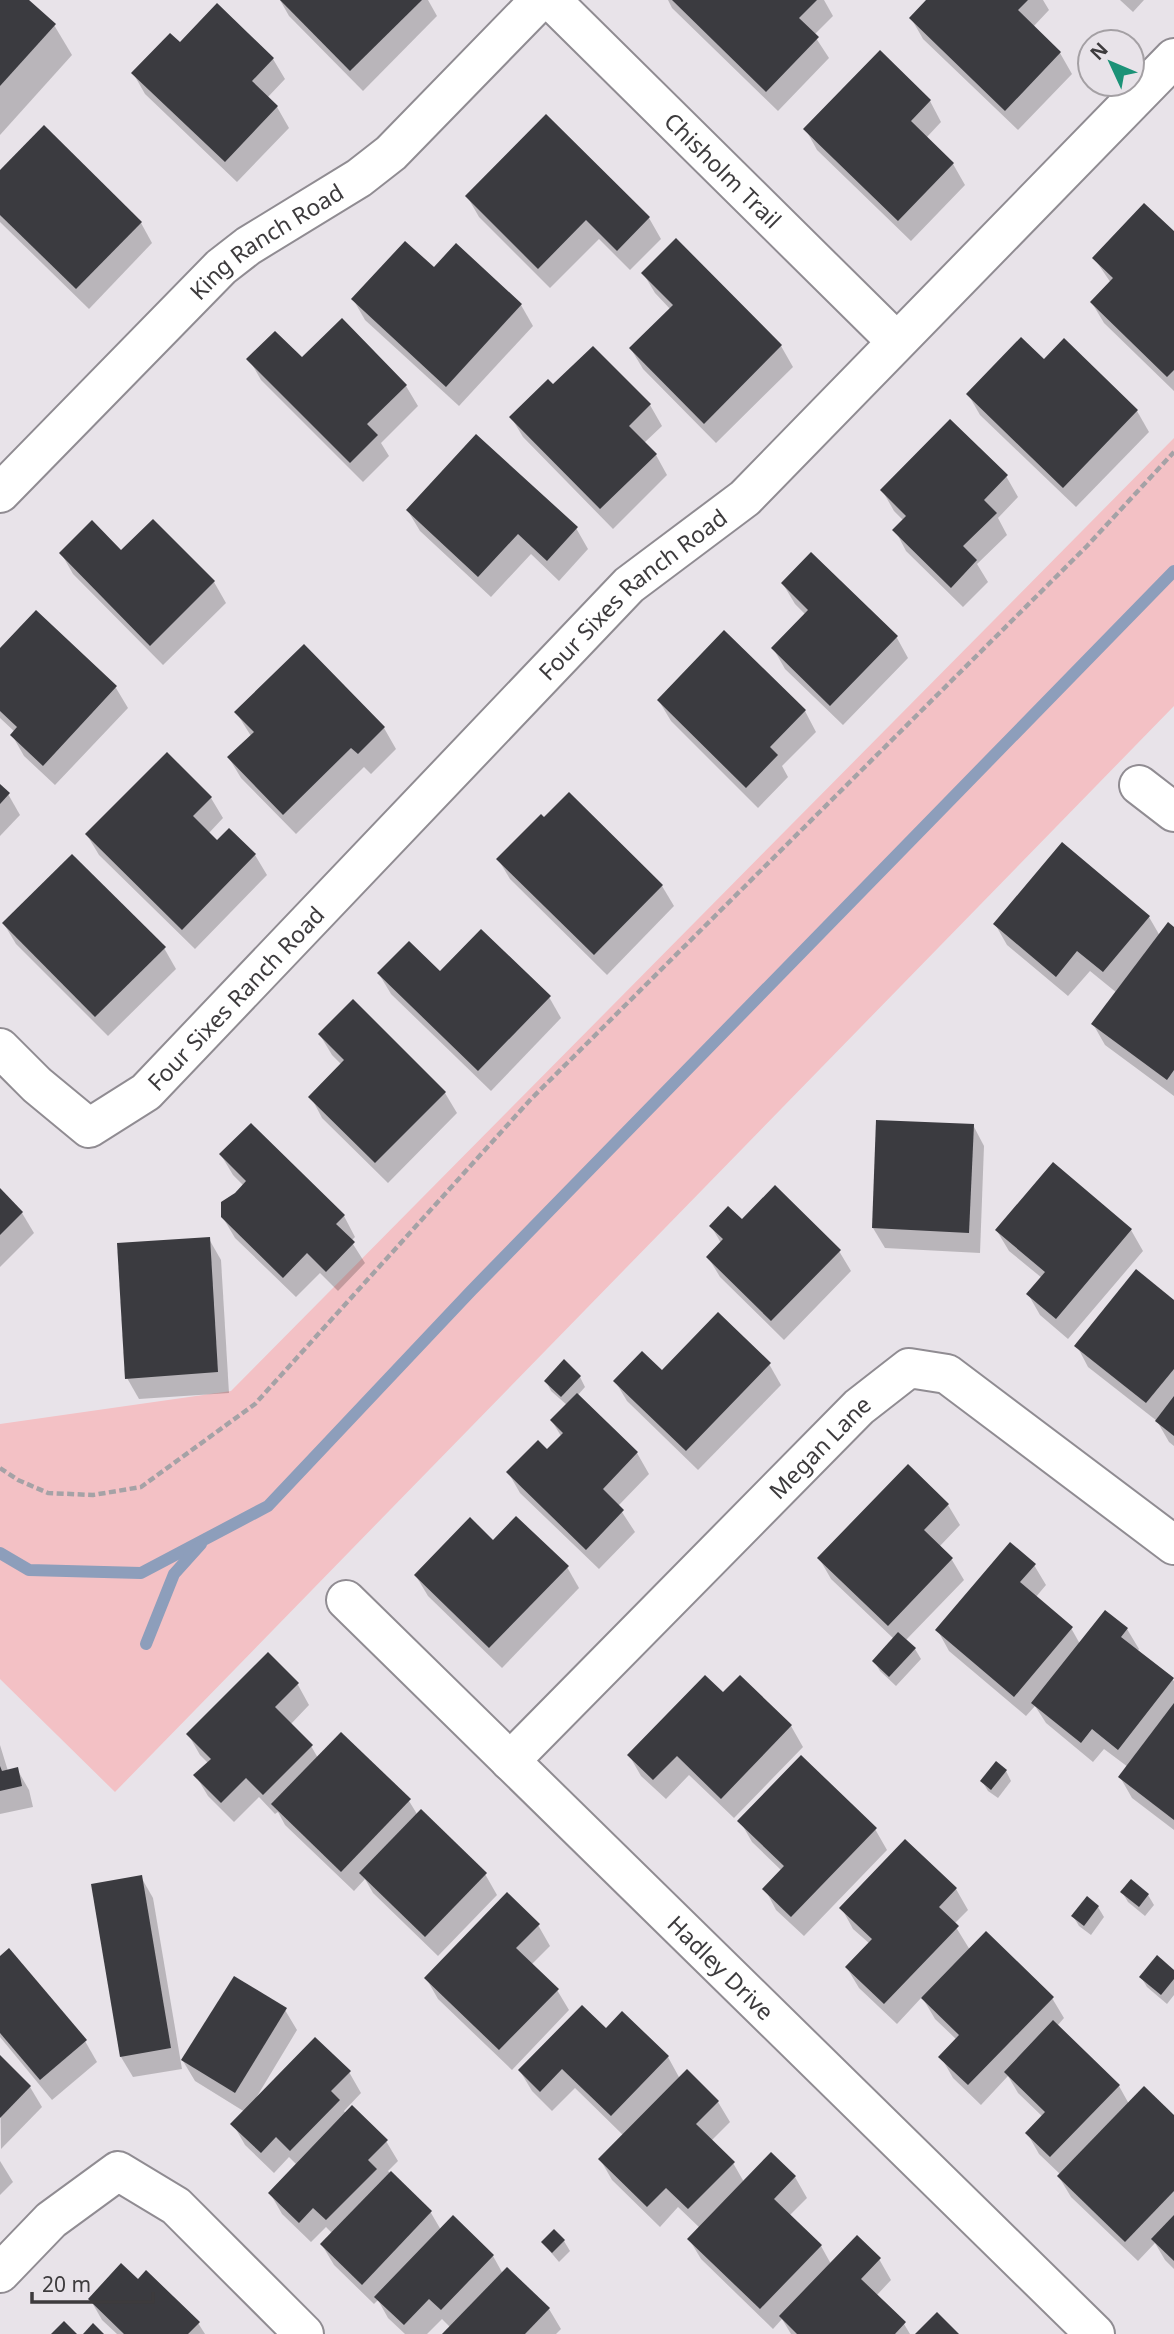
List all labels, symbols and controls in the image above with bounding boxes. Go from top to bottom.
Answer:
north arrow [1076,28,1146,98]
text: N [1084,37,1113,66]
street label: Chisholm Trail [658,105,789,235]
street label: King Ranch Road [182,175,349,306]
street label: Four Sixes Ranch Road [531,501,733,687]
street label: Four Sixes Ranch Road [140,899,331,1097]
street label: Megan Lane [761,1388,877,1506]
street label: Hadley Drive [661,1908,781,2027]
scale bar [32,2260,152,2304]
text: 20 m [42,2270,91,2298]

